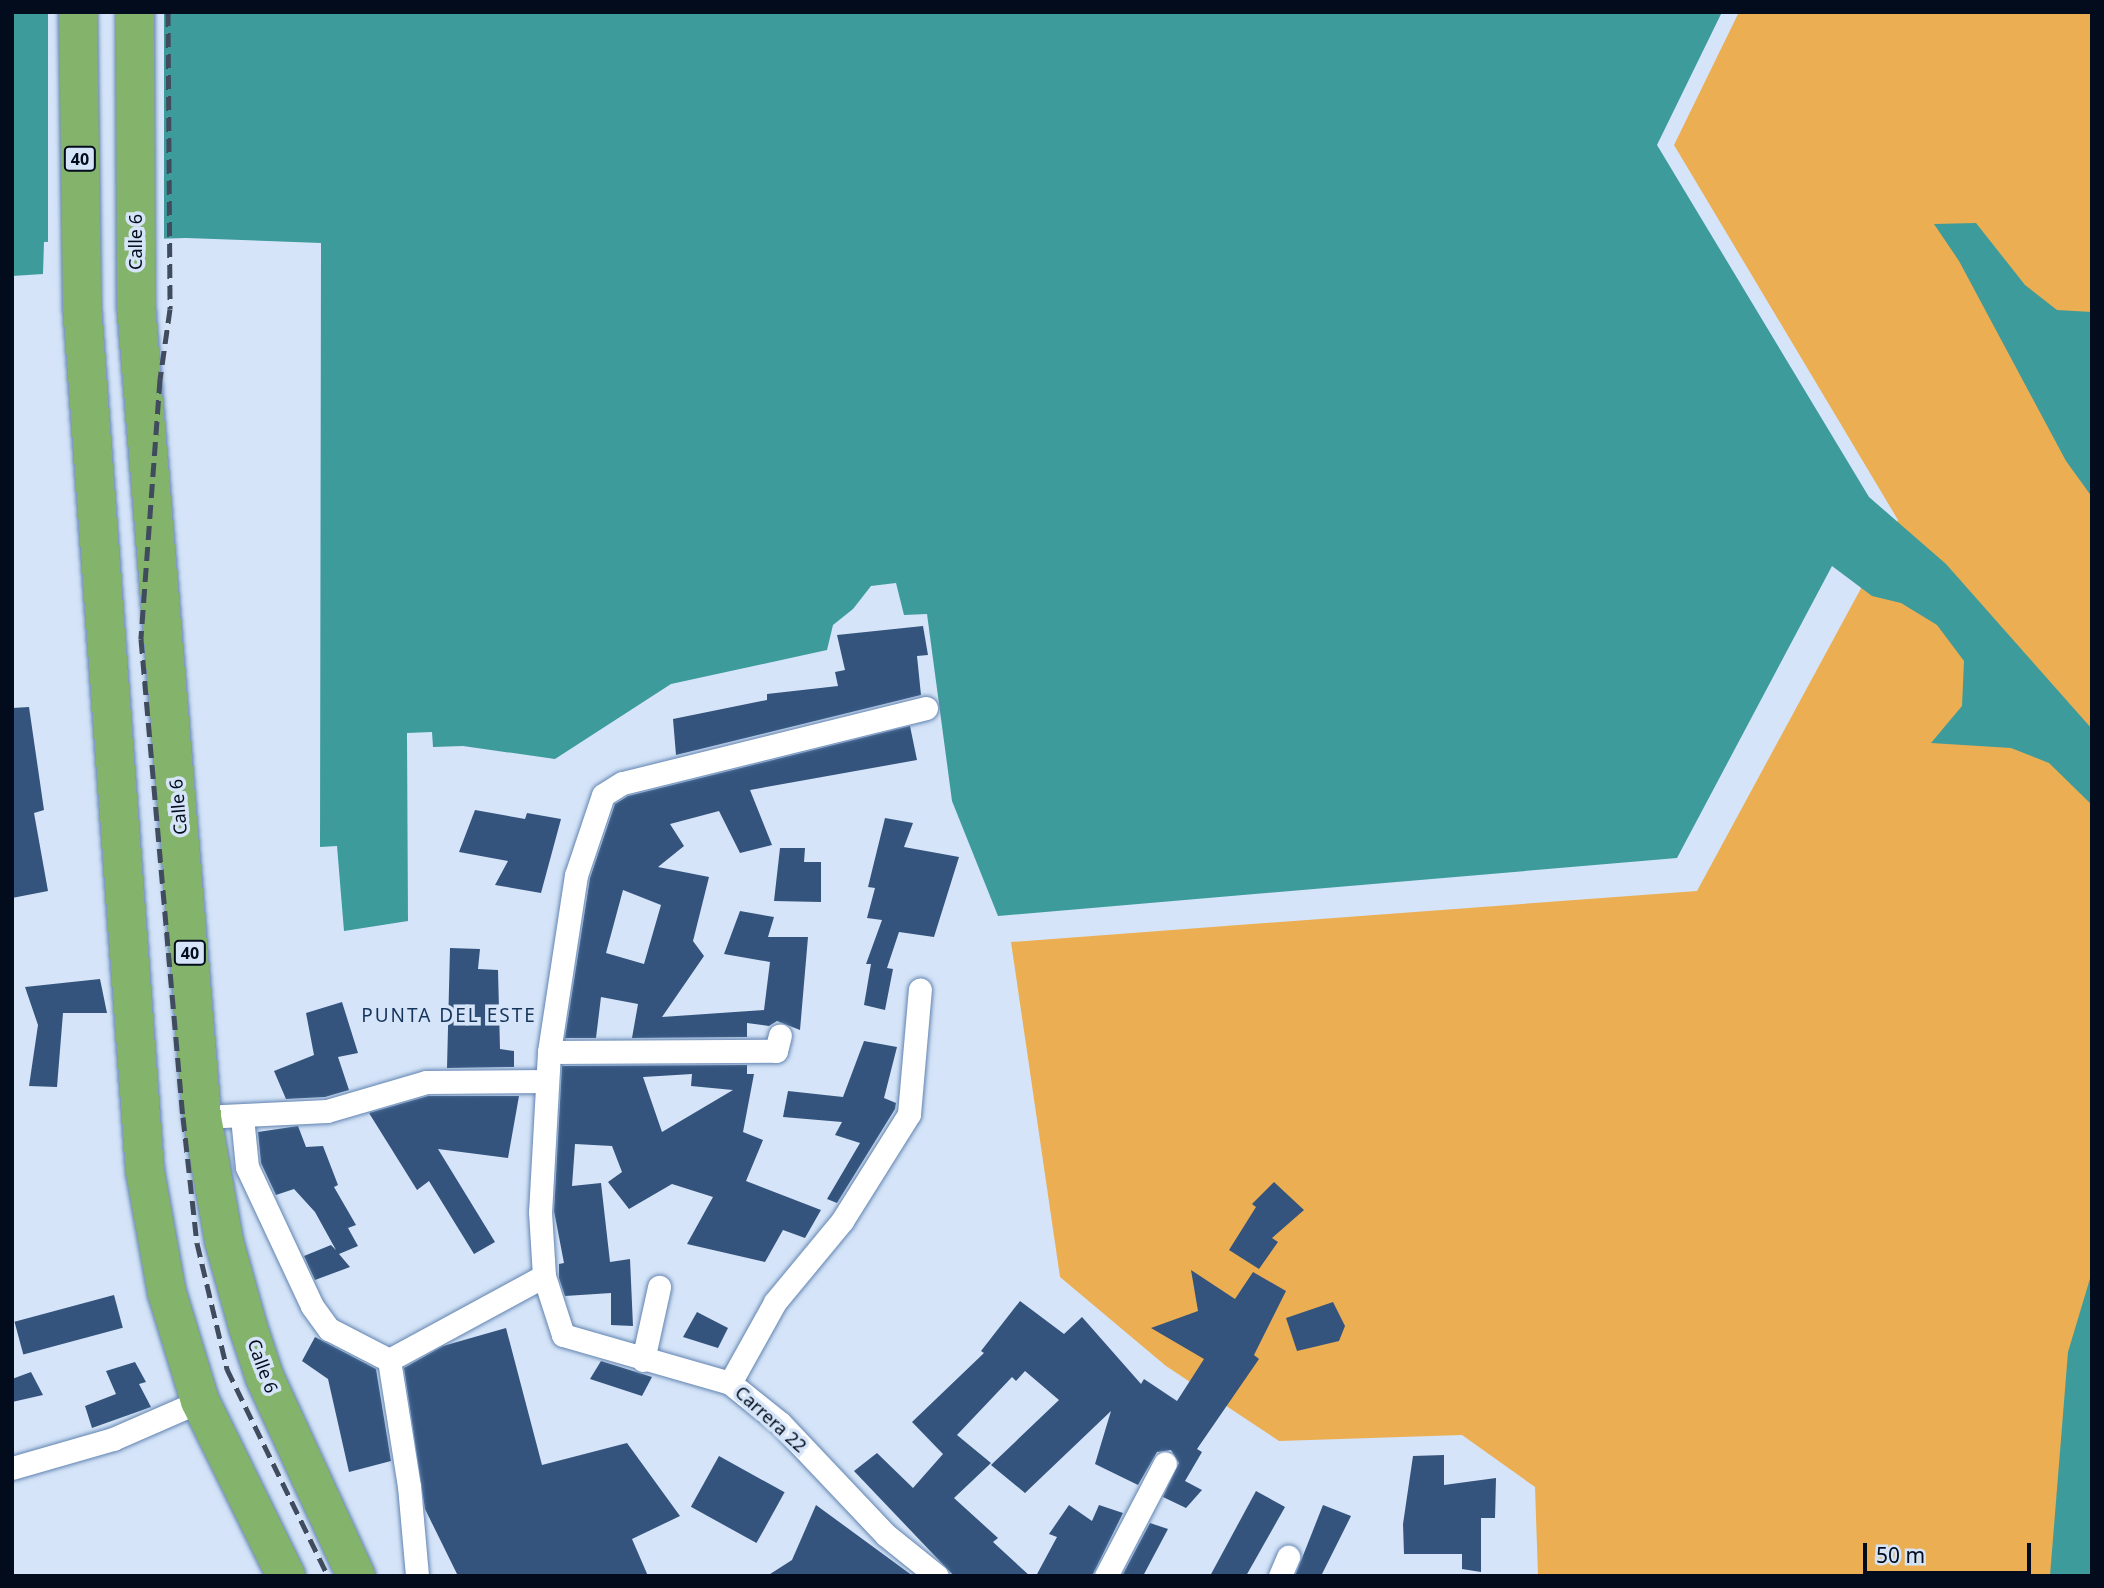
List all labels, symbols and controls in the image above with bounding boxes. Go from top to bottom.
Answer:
road number: 40 [62,146,98,172]
street label: Calle 6 [124,214,146,270]
street label: Calle 6 [165,778,191,836]
road number: 40 [172,940,208,965]
district label: PUNTA DEL ESTE [363,1005,535,1027]
street label: Calle 6 [243,1336,283,1396]
street label: Carrera 22 [731,1381,811,1457]
scale bar [1866,1528,2034,1572]
text: 50 m [1876,1541,1925,1569]

